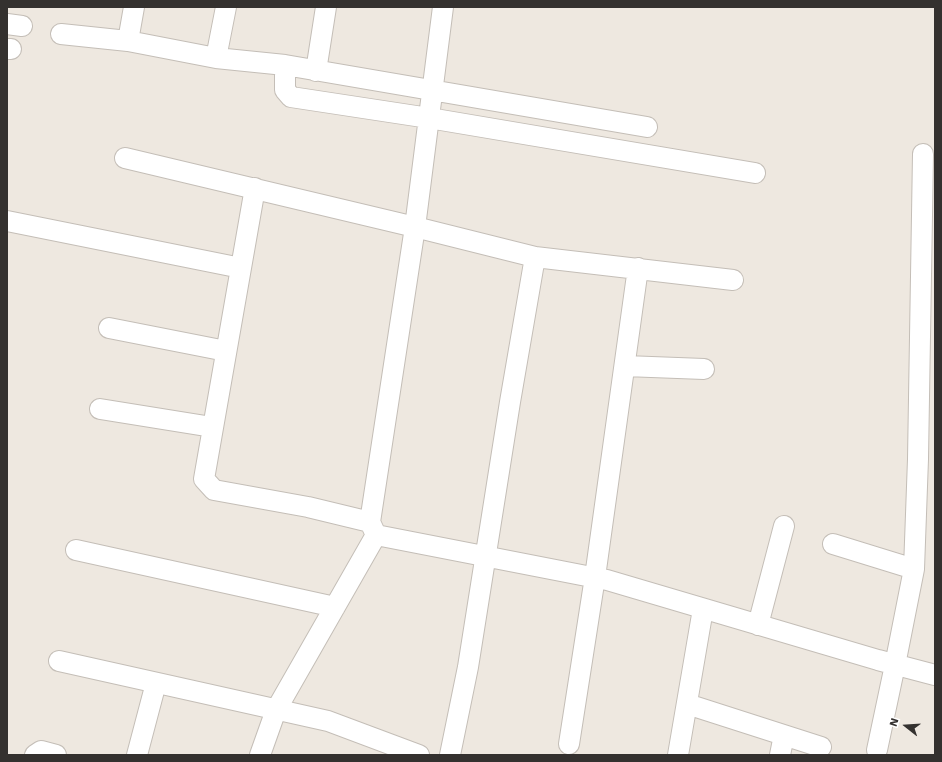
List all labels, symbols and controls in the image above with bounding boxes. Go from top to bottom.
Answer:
north arrow [886,706,926,746]
text: N [887,717,901,728]

